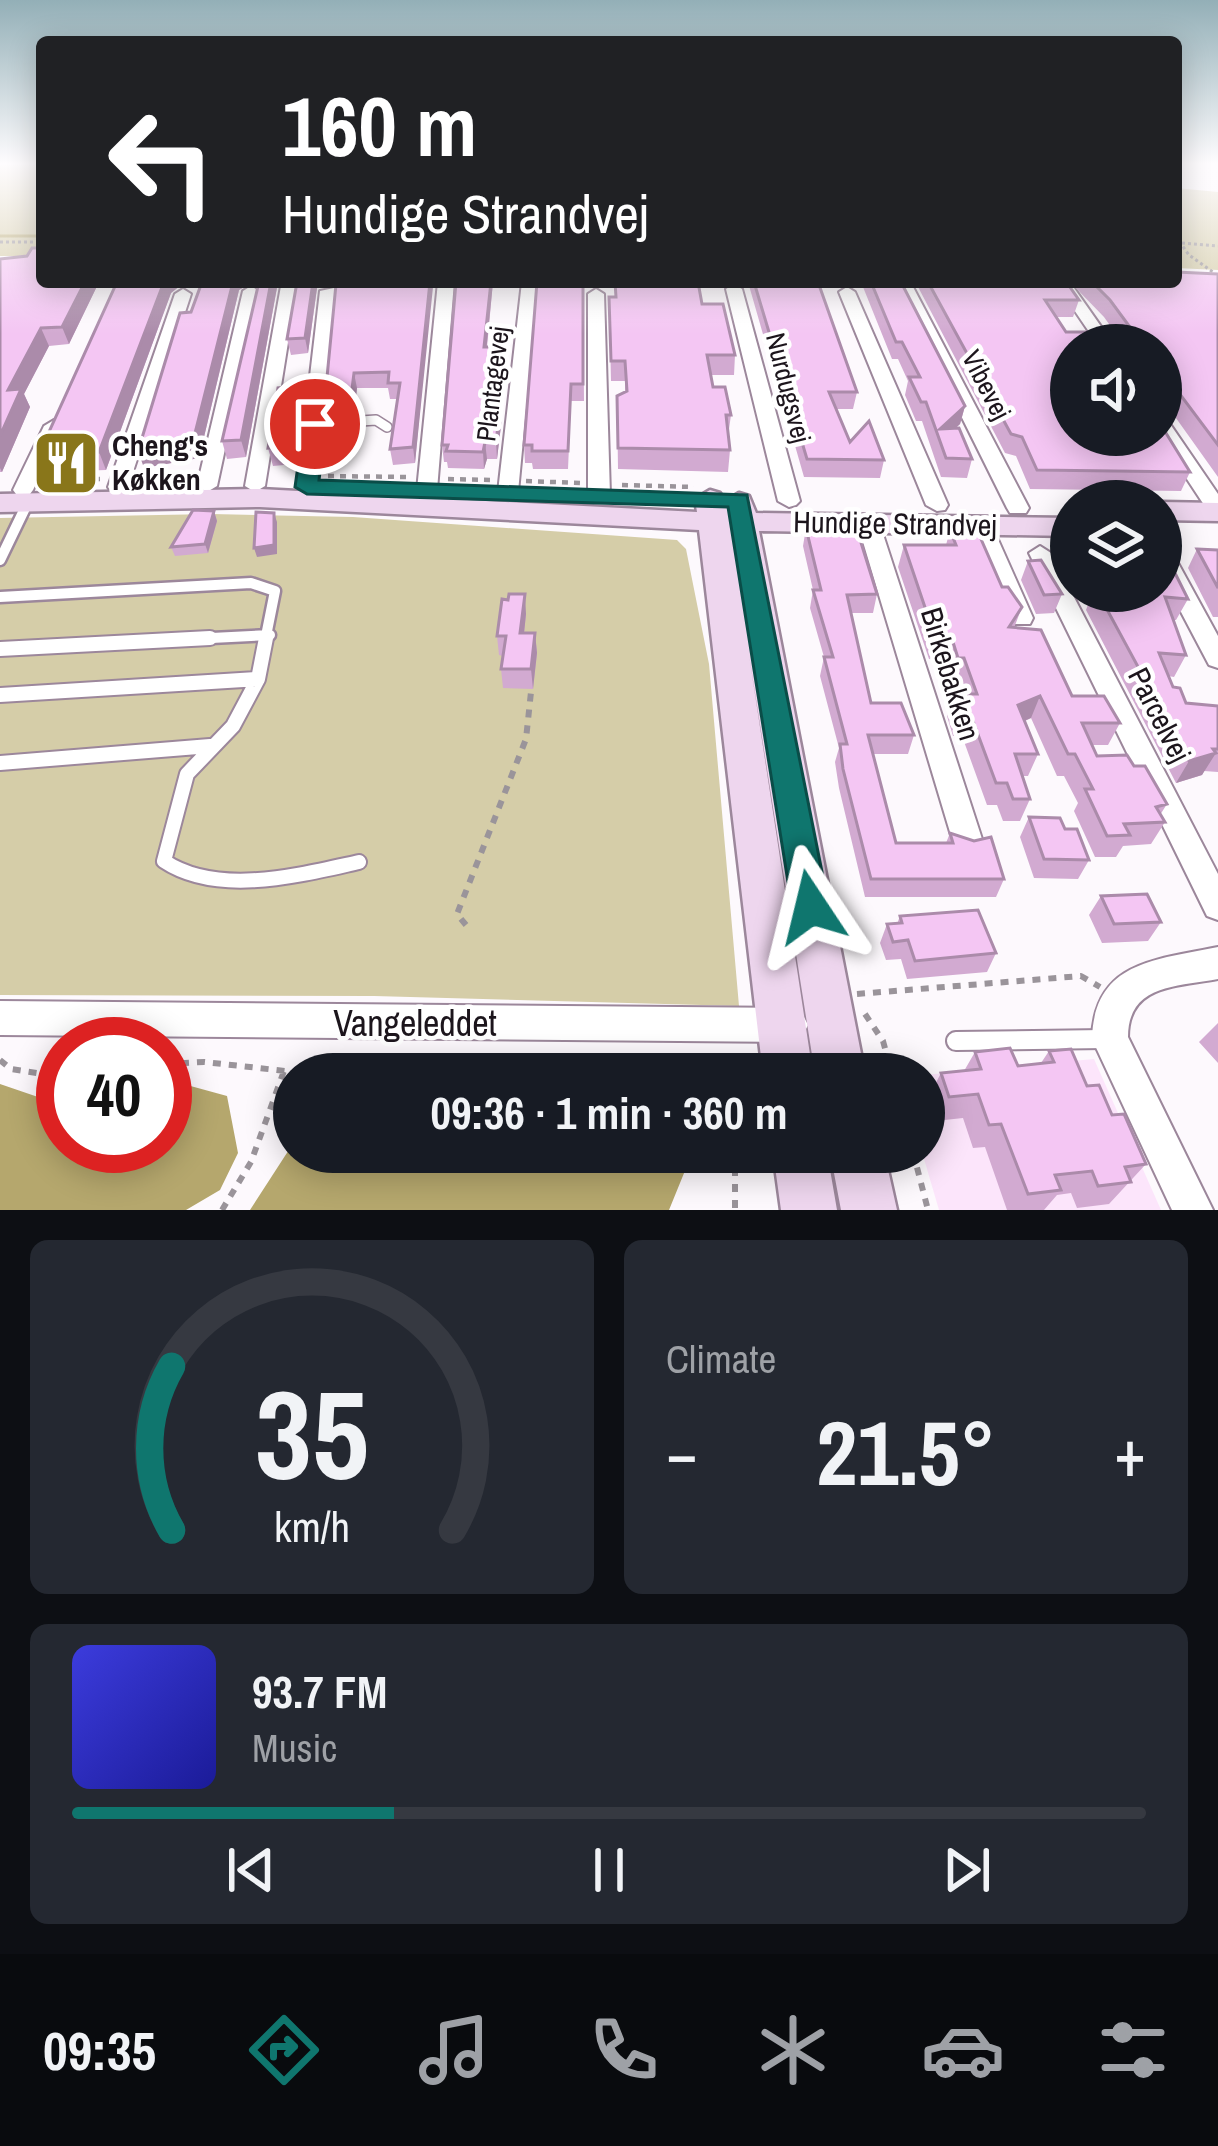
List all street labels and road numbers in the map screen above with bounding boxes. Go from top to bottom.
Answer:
street label: Plantagevej [467,324,517,443]
street label: Nurdugsvej [758,329,820,446]
street label: Vibevej [954,344,1020,425]
street label: Hundige Strandvej [793,501,997,545]
street label: Birkebakken [912,602,990,745]
street label: Parcelvej [1119,660,1201,769]
street label: Vangeleddet [333,999,497,1047]

